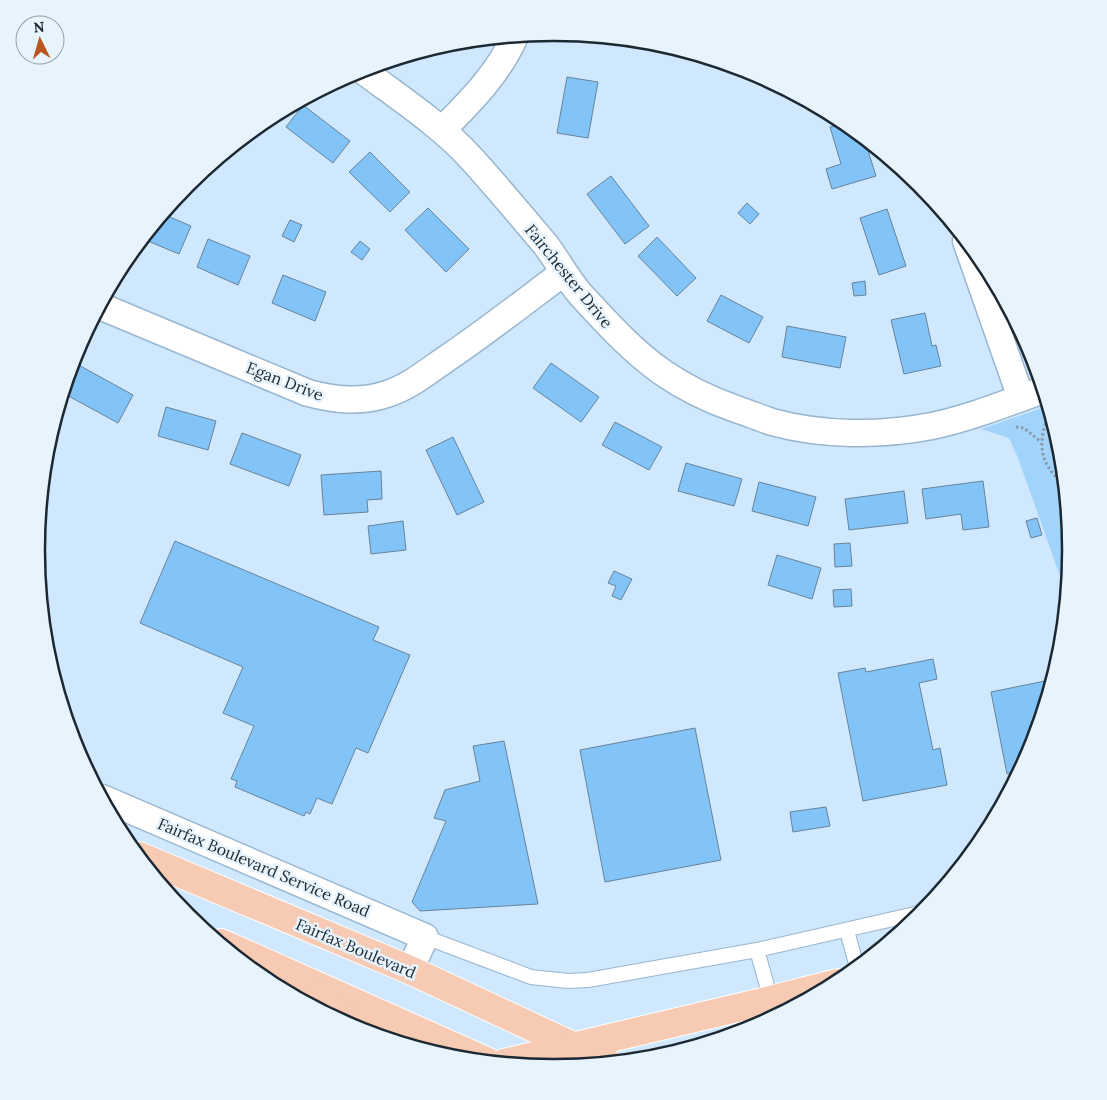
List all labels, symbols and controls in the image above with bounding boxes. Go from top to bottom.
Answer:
north arrow [15,15,65,65]
text: N [33,18,45,36]
street label: Fairchester Drive [521,220,617,332]
street label: Egan Drive [244,357,327,405]
street label: Fairfax Boulevard Service Road [155,813,373,921]
street label: Fairfax Boulevard [293,914,419,982]

